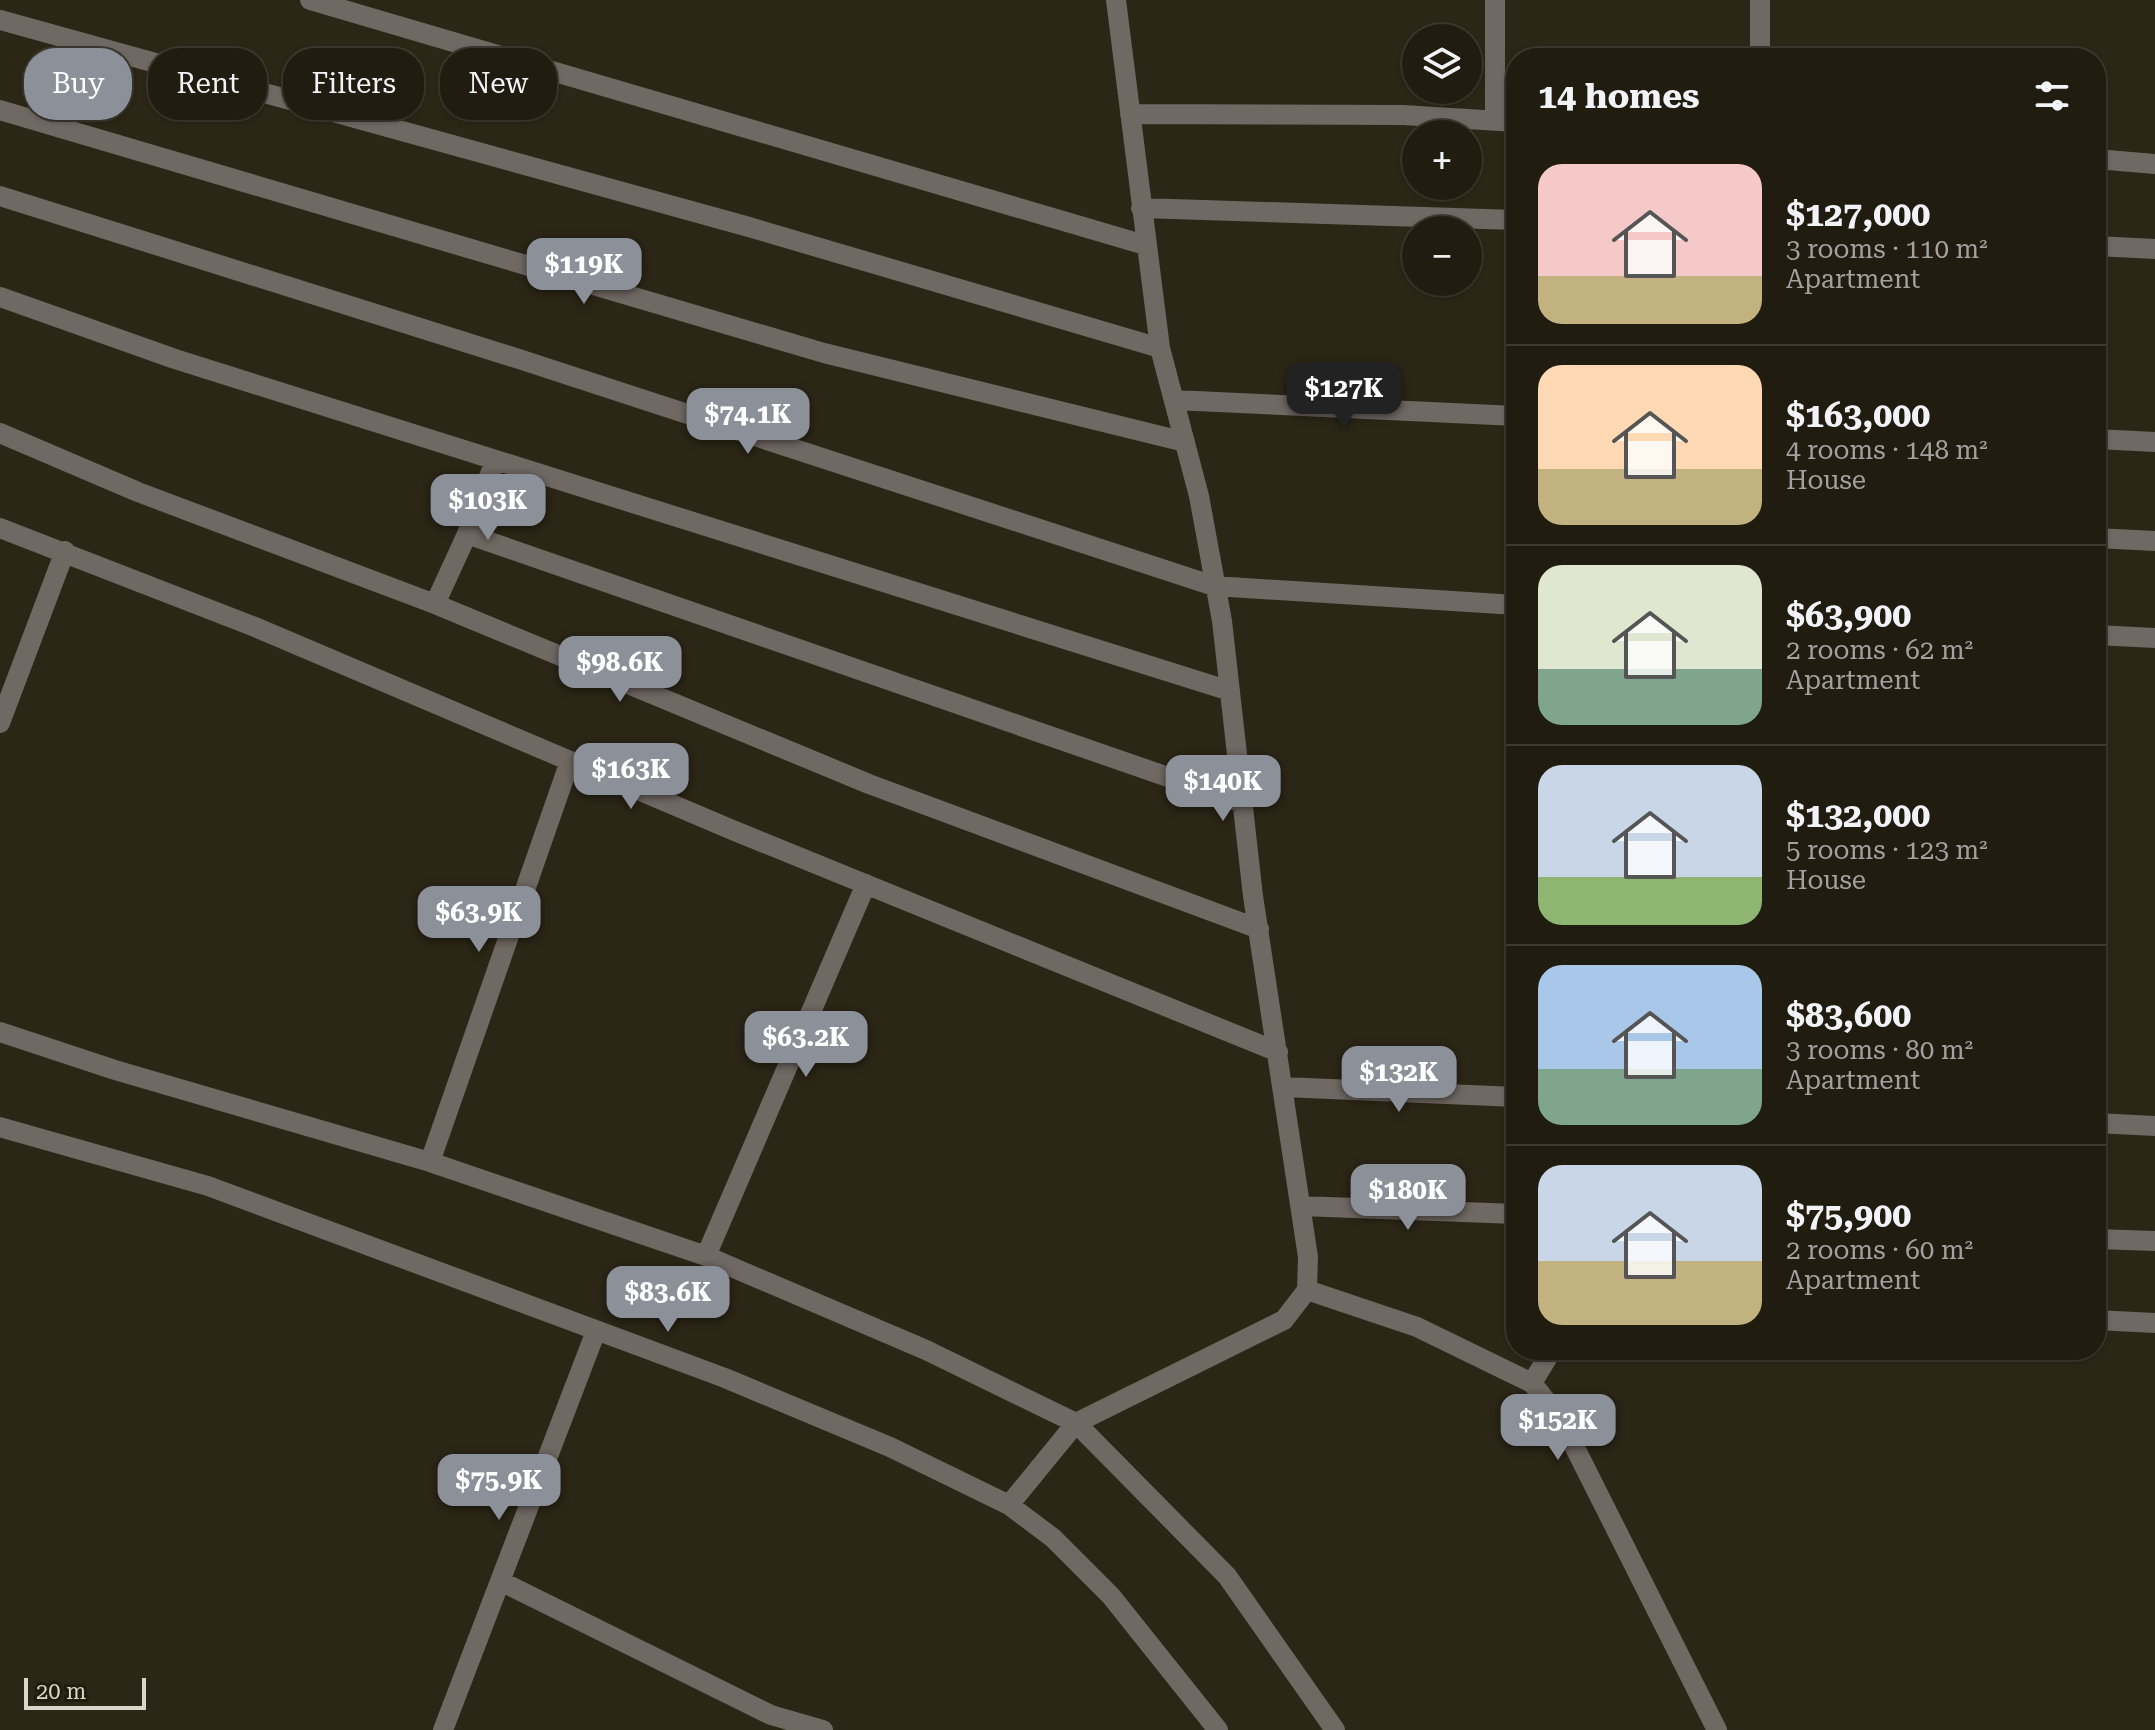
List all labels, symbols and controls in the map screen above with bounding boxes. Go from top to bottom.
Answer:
map controls [1402,24,1482,296]
button: layers [1402,24,1482,104]
chip: Buy [24,48,132,120]
chip: Rent [148,48,267,120]
chip: Filters [283,48,424,120]
chip: New [440,48,557,120]
icon: filters [2030,74,2074,118]
text: 14 homes [1538,76,1700,116]
button: + [1402,120,1482,200]
text: $127,000 [1786,194,1930,234]
icon: home [1602,196,1698,292]
button: − [1402,216,1482,296]
text: 3 rooms · 110 m² [1786,234,1988,264]
pin: $119K [528,238,640,306]
text: $119K [545,249,623,279]
text: Apartment [1786,264,1920,294]
pin: $127K [1288,362,1400,430]
text: $127K [1305,373,1383,403]
pin: $74.1K [683,388,813,456]
text: $163,000 [1786,395,1930,435]
icon: home [1602,397,1698,493]
text: $74.1K [705,399,791,429]
text: 4 rooms · 148 m² [1786,435,1988,465]
text: House [1786,465,1866,495]
pin: $103K [432,474,544,542]
text: $103K [449,485,527,515]
text: $63,900 [1786,595,1911,635]
icon: home [1602,597,1698,693]
text: 2 rooms · 62 m² [1786,635,1973,665]
pin: $98.6K [555,636,685,704]
text: $98.6K [577,647,663,677]
text: Apartment [1786,665,1920,695]
pin: $163K [575,743,687,811]
text: $163K [592,754,670,784]
pin: $140K [1167,755,1279,823]
text: $140K [1184,766,1262,796]
text: $132,000 [1786,795,1930,835]
icon: home [1602,797,1698,893]
text: 5 rooms · 123 m² [1786,835,1988,865]
text: House [1786,865,1866,895]
pin: $63.9K [414,886,544,954]
text: $63.9K [436,897,522,927]
text: $83,600 [1786,995,1911,1035]
icon: home [1602,997,1698,1093]
pin: $63.2K [741,1011,871,1079]
text: $63.2K [763,1022,849,1052]
text: 3 rooms · 80 m² [1786,1035,1973,1065]
pin: $132K [1343,1046,1455,1114]
text: $132K [1360,1057,1438,1087]
text: Apartment [1786,1065,1920,1095]
pin: $180K [1352,1164,1464,1232]
text: $180K [1369,1175,1447,1205]
text: $75,900 [1786,1195,1911,1235]
icon: home [1602,1197,1698,1293]
text: 2 rooms · 60 m² [1786,1235,1973,1265]
text: Apartment [1786,1265,1920,1295]
pin: $83.6K [603,1266,733,1334]
text: $83.6K [625,1277,711,1307]
pin: $152K [1502,1394,1614,1462]
text: $152K [1519,1405,1597,1435]
pin: $75.9K [434,1454,564,1522]
text: $75.9K [456,1465,542,1495]
scale bar [24,1674,146,1710]
text: 20 m [36,1679,86,1704]

